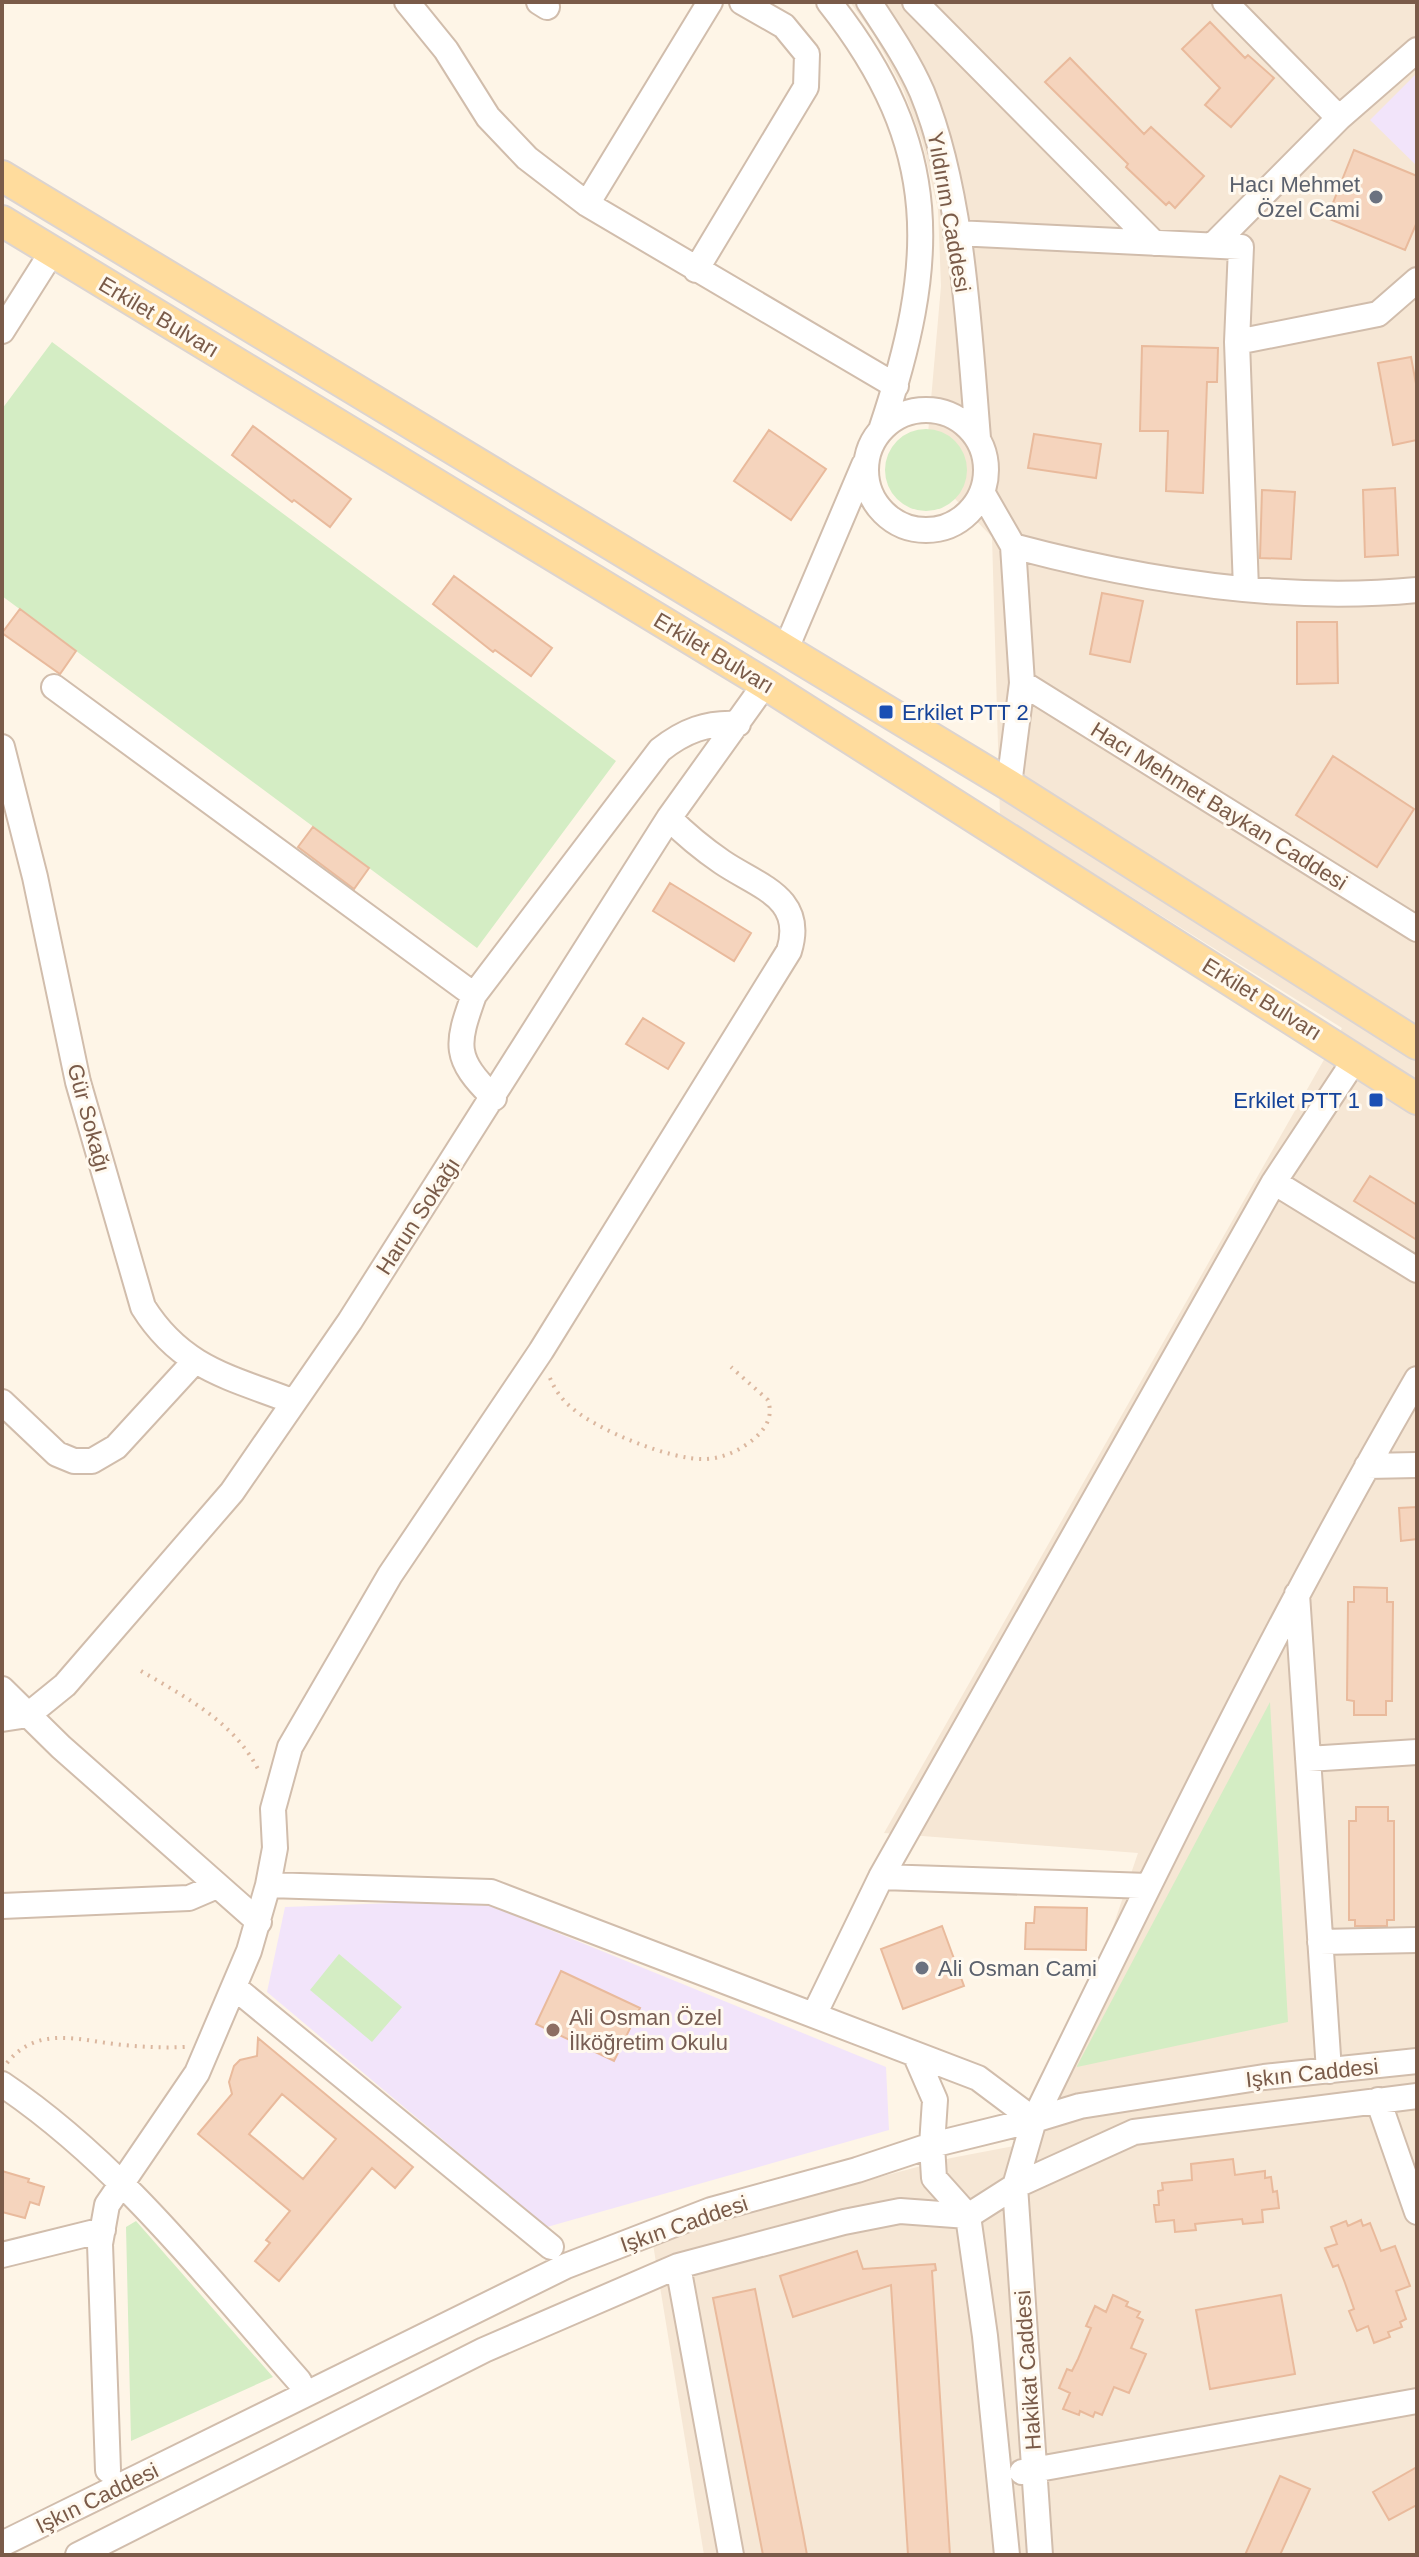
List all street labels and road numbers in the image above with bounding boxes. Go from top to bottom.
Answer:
street label: Yıldırım Caddesi [923,130,975,294]
street label: Erkilet Bulvarı [94,271,224,363]
street label: Erkilet Bulvarı [649,607,779,699]
street label: Hacı Mehmet Baykan Caddesi [1086,717,1352,895]
street label: Erkilet Bulvarı [1198,952,1326,1046]
street label: Gür Sokağı [63,1061,115,1175]
street label: Harun Sokağı [371,1153,465,1279]
street label: Işkın Caddesi [1244,2054,1380,2092]
street label: Işkın Caddesi [617,2190,751,2258]
street label: Hakikat Caddesi [1010,2289,1046,2451]
street label: Işkın Caddesi [32,2458,162,2538]

